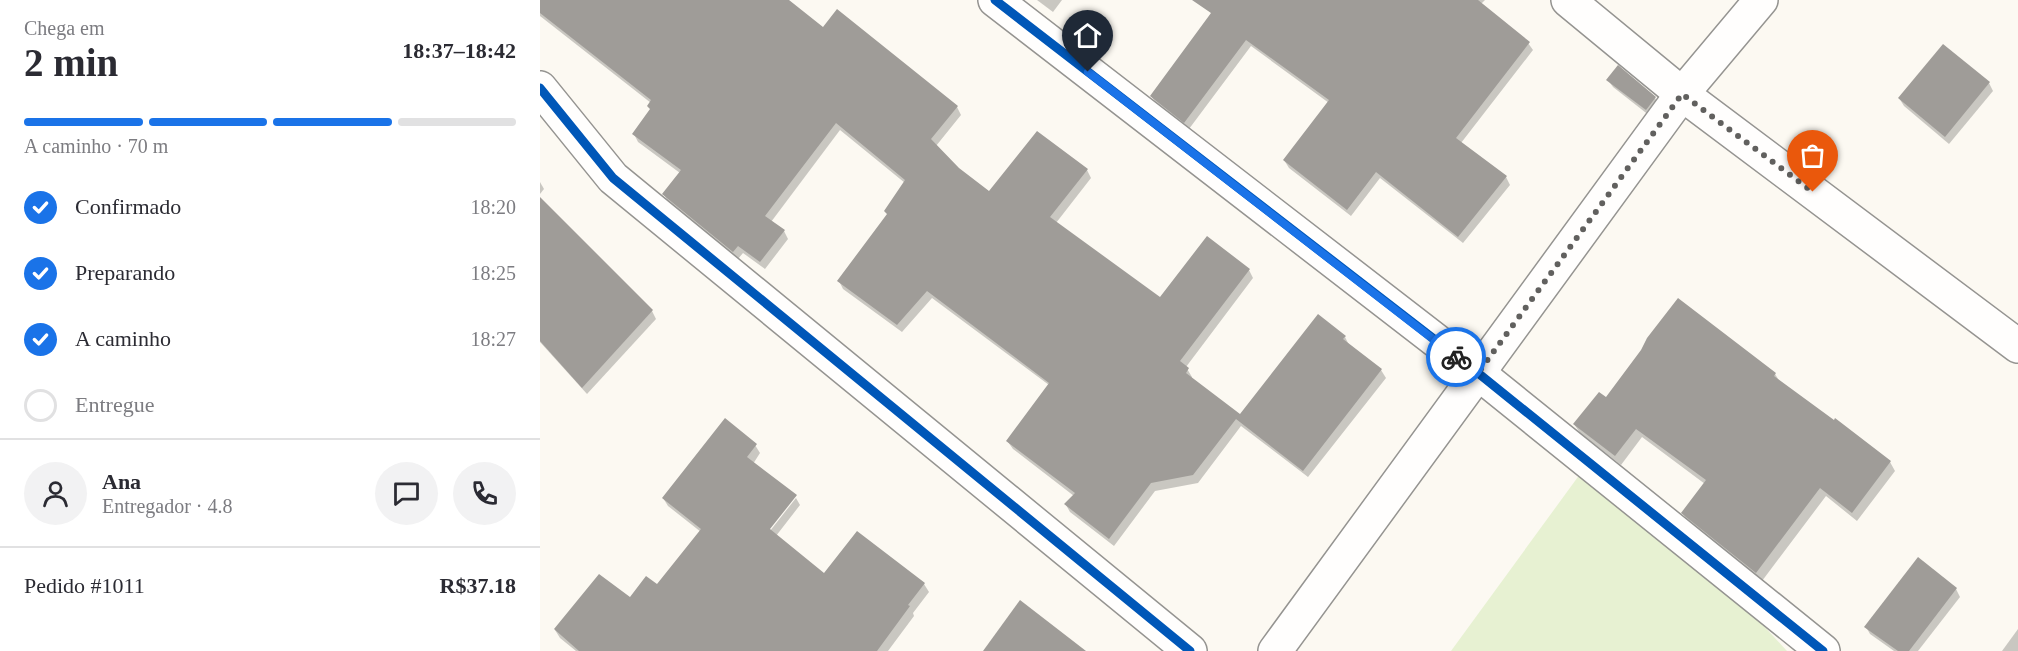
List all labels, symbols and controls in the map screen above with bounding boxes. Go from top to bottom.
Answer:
pin [1062,10,1113,72]
text: Chega em [24,17,105,39]
icon: home [1071,19,1104,52]
text: 18:37–18:42 [402,38,516,63]
text: 2 min [24,41,118,84]
pin [1787,130,1838,192]
text: A caminho · 70 m [24,135,168,157]
icon: bag [1796,139,1829,172]
icon: check [24,191,57,224]
text: Confirmado [75,194,181,219]
text: 18:20 [470,196,516,218]
icon: check [24,257,57,290]
text: Preparando [75,260,175,285]
text: 18:25 [470,262,516,284]
icon: check [24,323,57,356]
text: A caminho [75,326,171,351]
courier [1426,327,1486,387]
text: 18:27 [470,328,516,350]
icon: bike [1440,341,1473,374]
text: Entregue [75,392,154,417]
button: person [24,462,87,525]
button: chat [375,462,438,525]
button: phone [453,462,516,525]
text: Ana [102,469,141,494]
text: Entregador · 4.8 [102,495,233,517]
text: Pedido #1011 [24,573,145,598]
text: R$37.18 [440,573,516,598]

